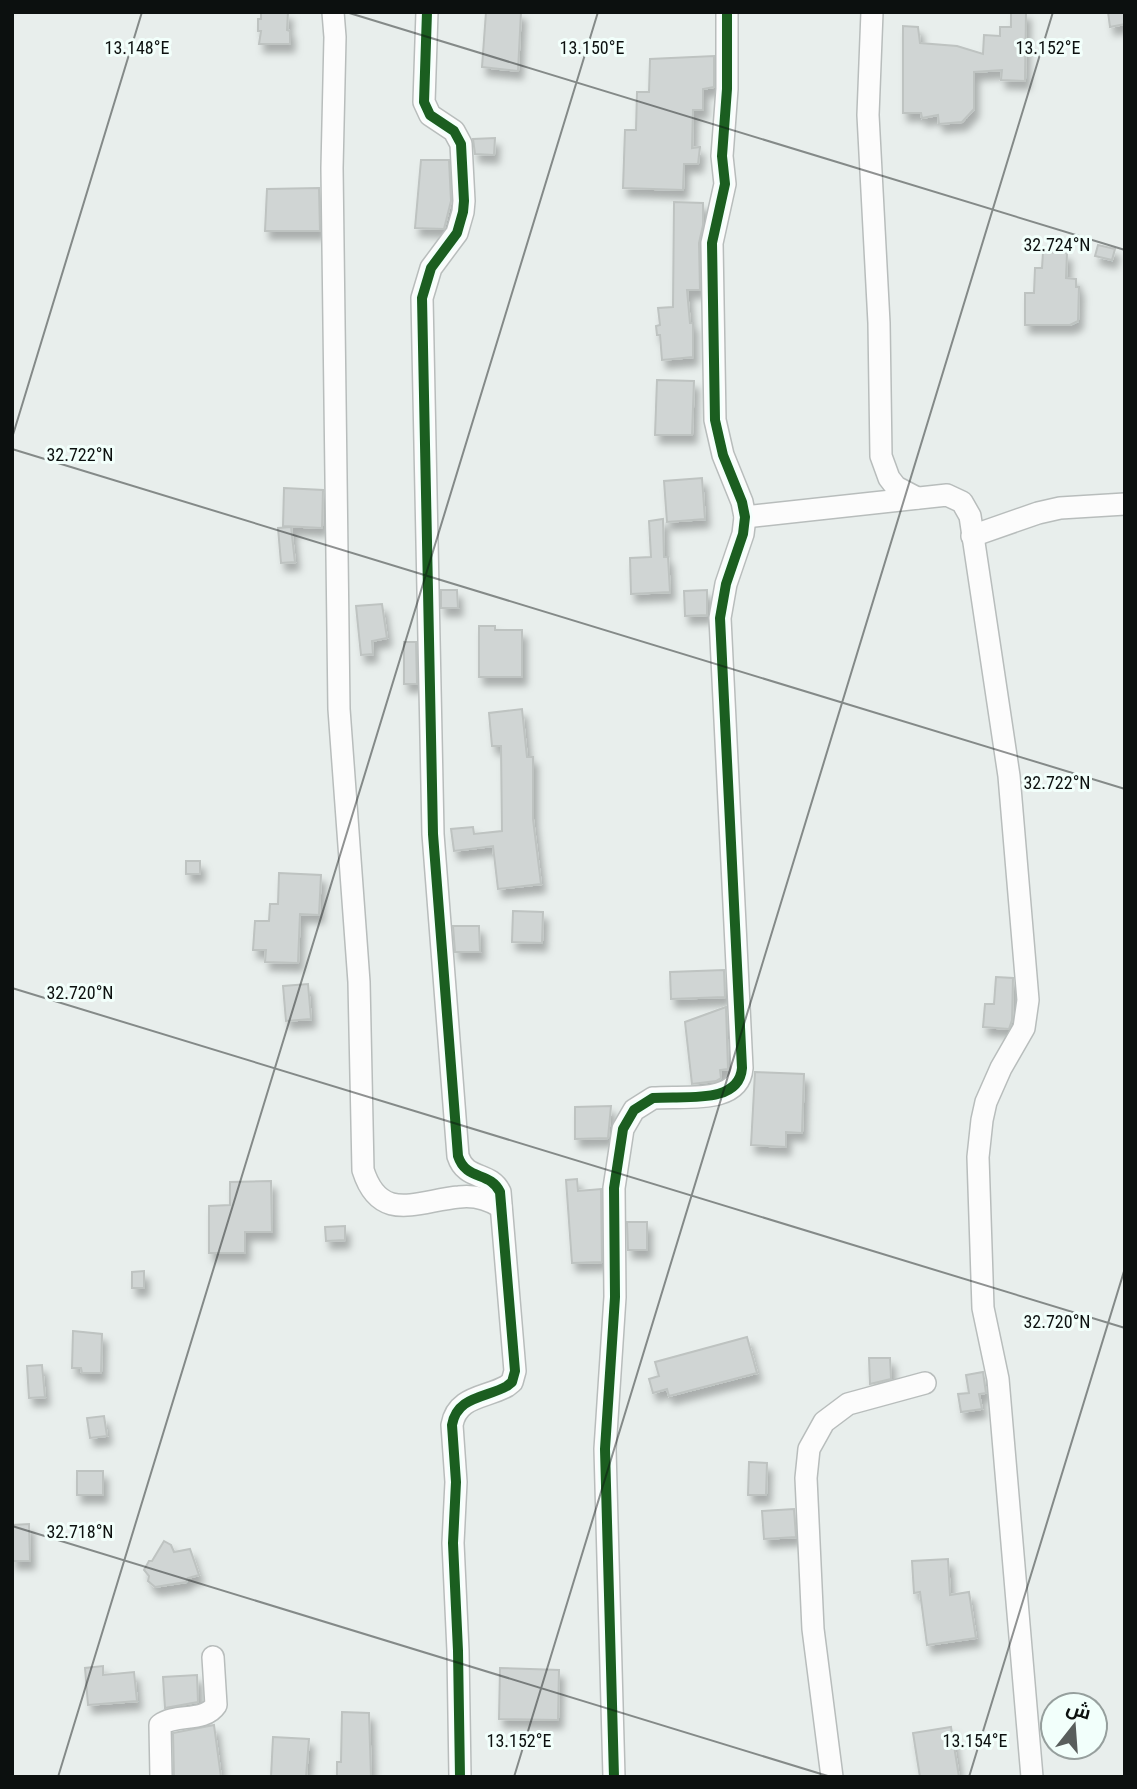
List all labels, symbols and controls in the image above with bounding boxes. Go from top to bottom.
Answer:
text: 13.148°E [105,37,169,58]
text: 13.150°E [560,37,624,58]
text: 13.152°E [1016,37,1080,58]
text: 32.724°N [1023,234,1091,255]
text: 32.722°N [46,444,114,465]
text: 32.722°N [1023,772,1091,793]
text: 32.720°N [46,982,114,1003]
text: 32.720°N [1023,1311,1091,1332]
text: 32.718°N [46,1521,114,1542]
north arrow [1039,1691,1109,1761]
text: ش [1064,1696,1094,1725]
text: 13.152°E [487,1730,551,1751]
text: 13.154°E [943,1730,1007,1751]

